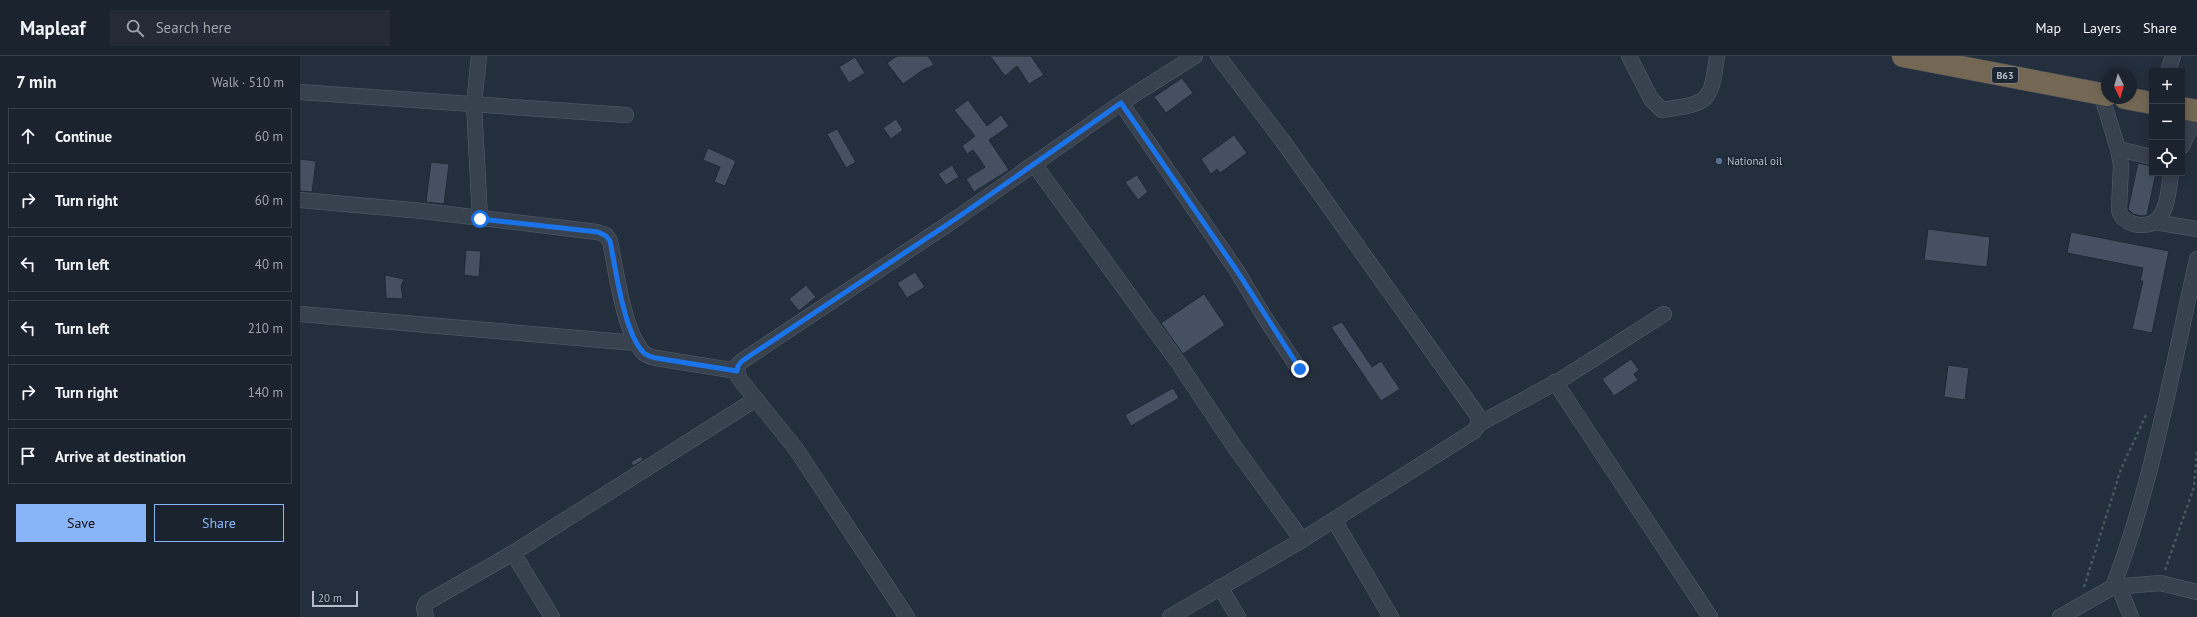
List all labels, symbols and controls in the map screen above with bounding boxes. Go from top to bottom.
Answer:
search box [110,10,390,46]
text: Mapleaf [20,16,86,40]
icon: search [124,17,146,39]
text: Search here [156,18,231,37]
text: Map [2035,19,2061,37]
text: Layers [2083,19,2121,37]
text: Share [2143,19,2177,37]
road number: B63 [1992,67,2018,83]
north arrow [2101,68,2137,104]
map controls [2149,68,2185,176]
button: + [2149,68,2185,104]
text: 7 min [16,71,57,93]
text: Walk · 510 m [212,74,284,91]
button: − [2149,104,2185,140]
icon: ahead [17,125,39,147]
text: Continue [55,127,112,146]
text: 60 m [255,128,283,145]
button: locate [2149,140,2185,176]
place label: National oil [1727,154,1783,168]
marker: National oil [1714,156,1724,166]
icon: right [17,189,39,211]
text: Turn right [55,191,118,210]
text: 60 m [255,192,283,209]
route start [471,210,489,228]
icon: left [17,253,39,275]
text: Turn left [55,255,109,274]
text: 40 m [255,256,283,273]
icon: left [17,317,39,339]
text: Turn left [55,319,109,338]
text: 210 m [248,320,283,337]
route end [1291,360,1309,378]
icon: right [17,381,39,403]
text: Turn right [55,383,118,402]
text: 140 m [248,384,283,401]
icon: arrive [17,445,39,467]
text: Arrive at destination [55,447,186,466]
button: Save [16,504,146,542]
button: Share [154,504,284,542]
scale bar [312,589,358,608]
text: 20 m [318,591,342,605]

